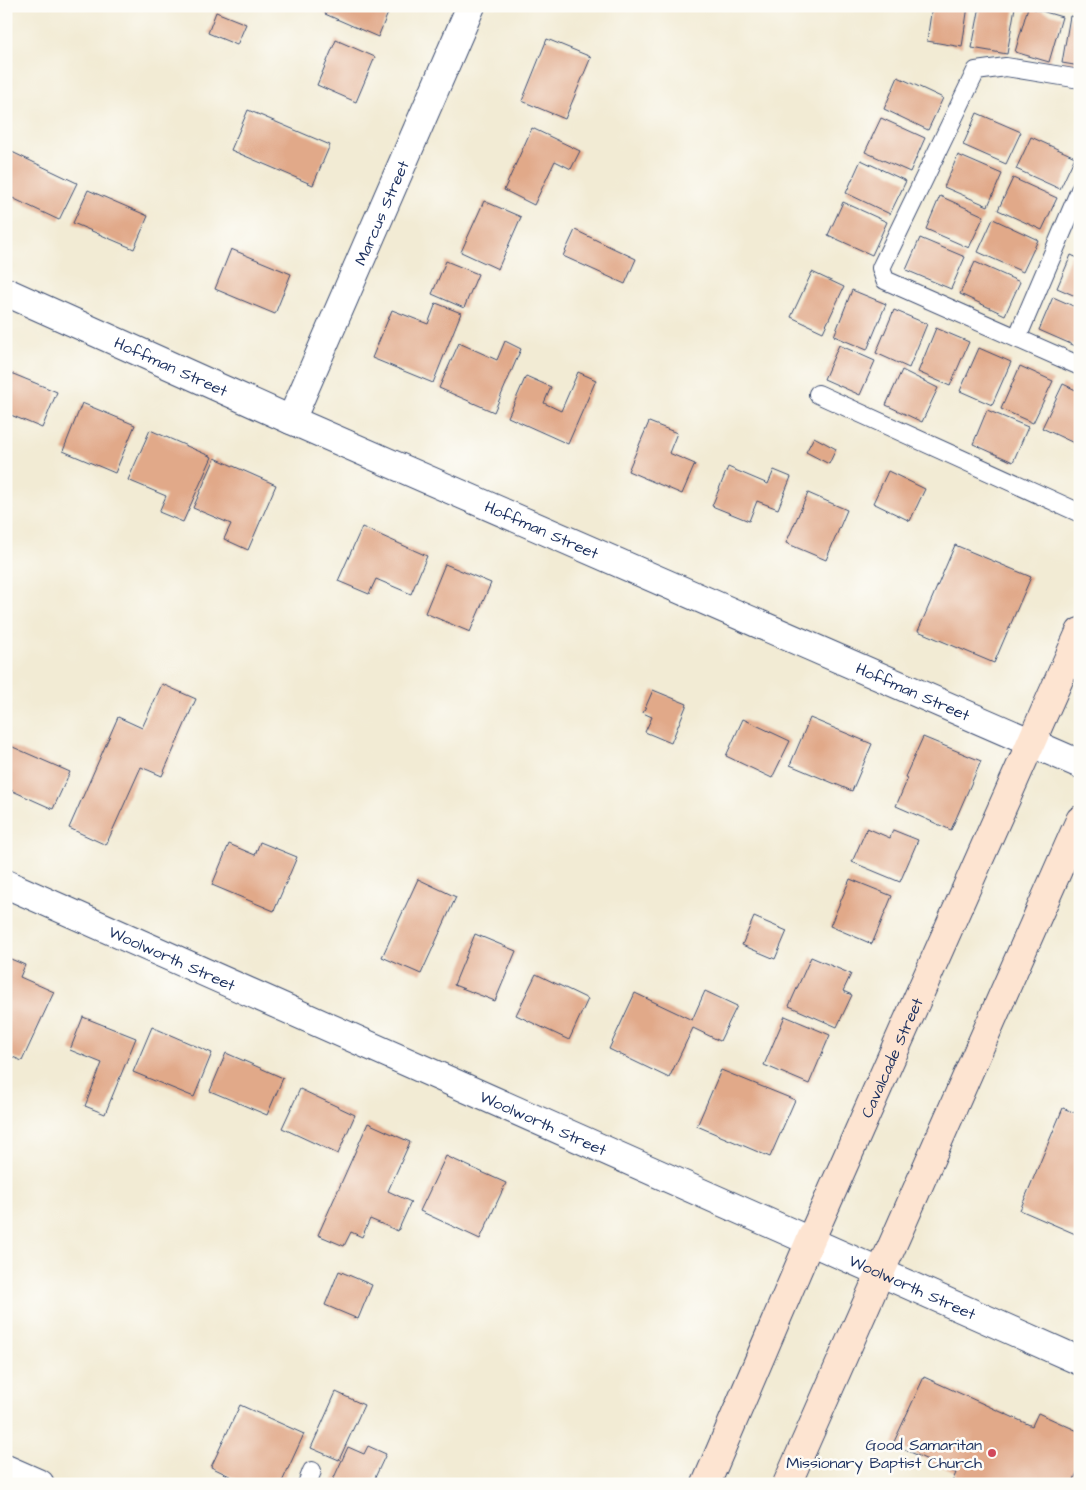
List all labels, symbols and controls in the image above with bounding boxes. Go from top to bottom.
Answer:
street label: Marcus Street [350,157,415,269]
street label: Hoffman Street [111,332,231,402]
street label: Hoffman Street [481,496,602,565]
street label: Hoffman Street [852,658,973,727]
street label: Woolworth Street [105,921,239,997]
street label: Cavalcade Street [856,994,929,1122]
street label: Woolworth Street [476,1086,610,1162]
street label: Woolworth Street [845,1250,980,1326]
place label: Good Samaritan Missionary Baptist Church [786,1434,982,1475]
marker: Good Samaritan Missionary Baptist Church [986,1447,998,1459]

